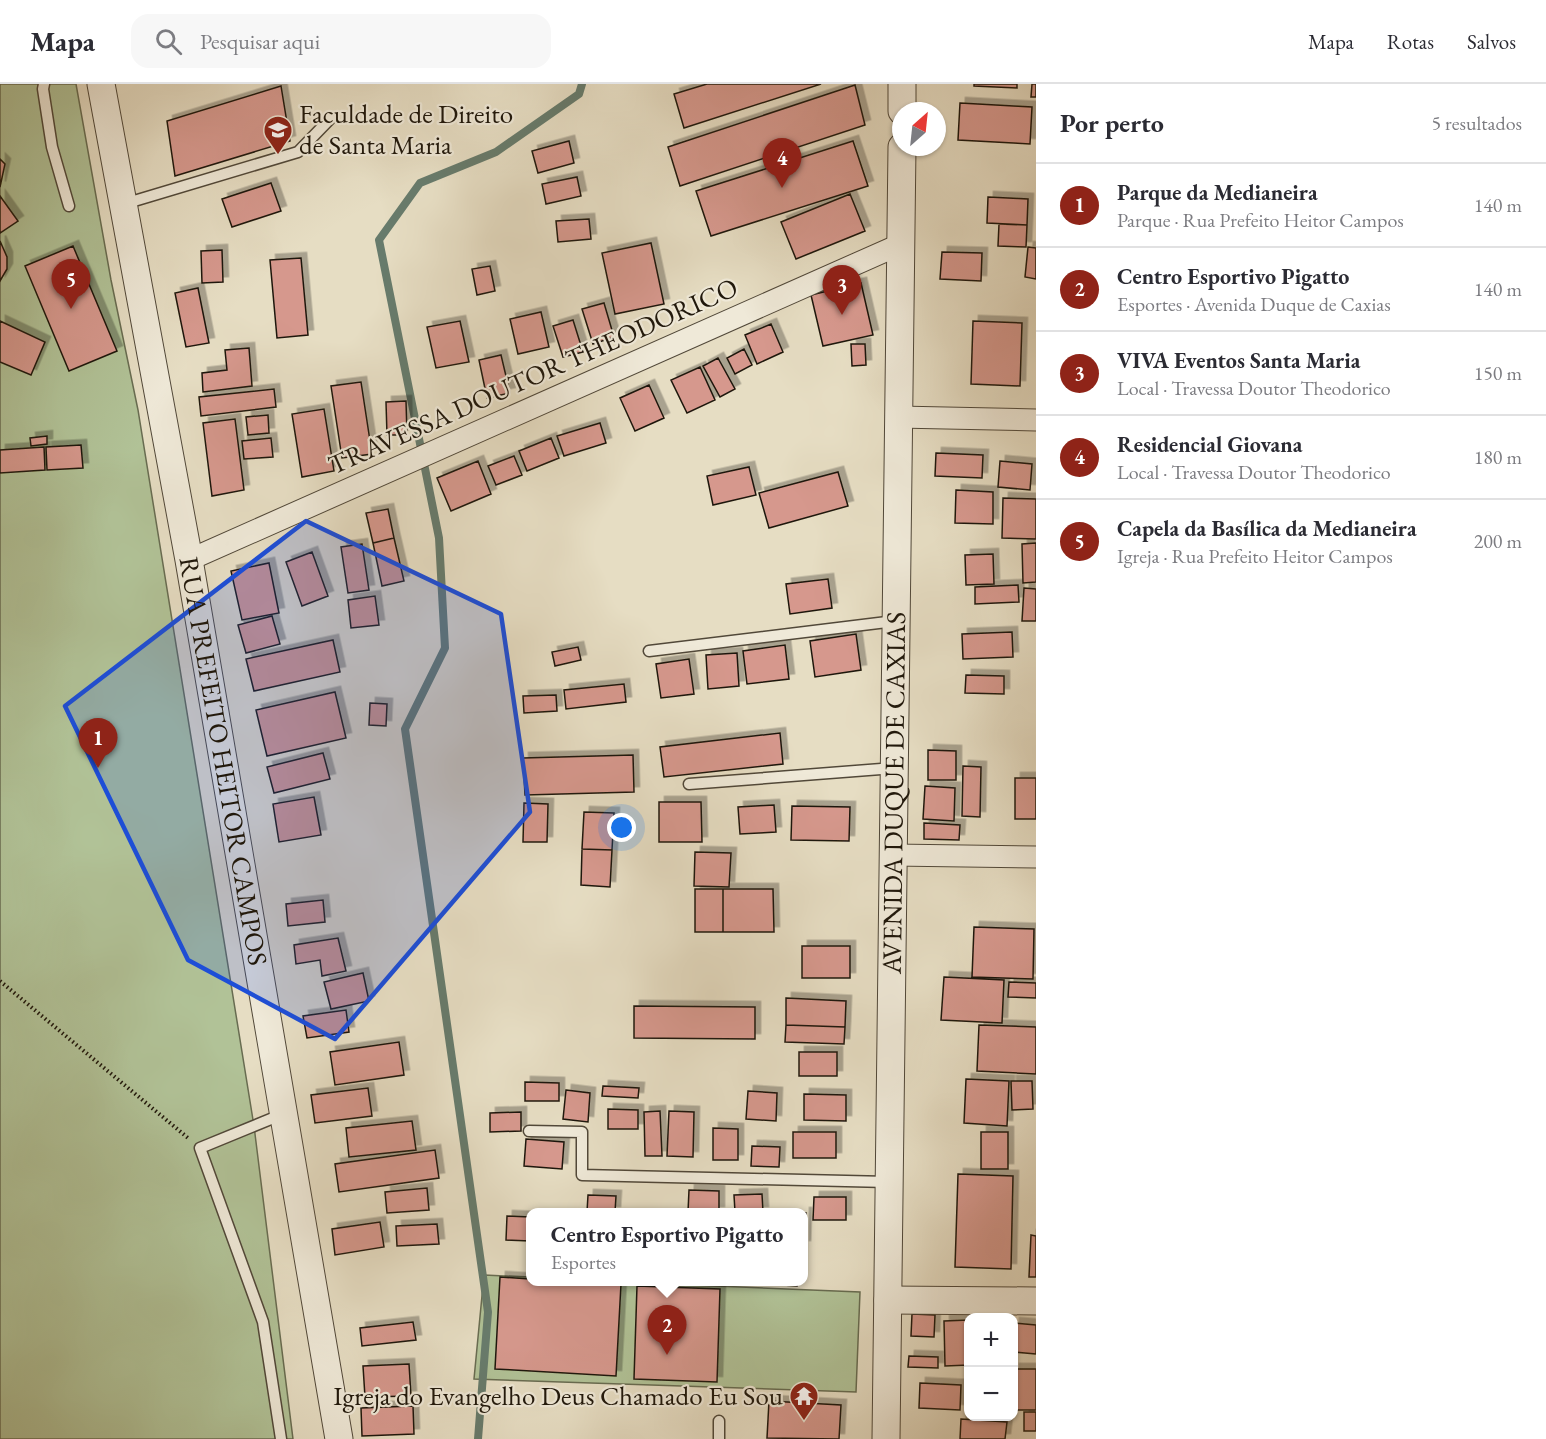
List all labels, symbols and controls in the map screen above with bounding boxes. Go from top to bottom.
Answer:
search box [131,14,551,68]
text: Mapa [30,23,95,59]
icon: search [152,25,185,58]
text: Pesquisar aqui [200,27,320,56]
text: Mapa [1308,28,1354,55]
text: Rotas [1387,28,1434,55]
text: Salvos [1467,28,1516,55]
place label: Faculdade de Direito de Santa Maria [299,96,513,162]
north arrow [892,102,946,156]
text: Por perto [1060,106,1164,140]
text: 5 resultados [1431,110,1522,136]
school or university icon: Faculdade de Direito de Santa Maria [262,114,294,156]
pin: 4 [762,138,802,188]
text: Parque da Medianeira [1117,178,1318,207]
text: 1 [1074,192,1085,218]
text: 140 m [1474,192,1522,218]
text: Parque · Rua Prefeito Heitor Campos [1117,207,1404,233]
pin: 5 [52,260,90,309]
text: Centro Esportivo Pigatto [1117,262,1349,291]
pin: 3 [822,266,862,315]
street label: TRAVESSA DOUTOR THEODORICO [323,269,743,482]
text: 2 [1074,276,1085,302]
text: 140 m [1474,276,1522,302]
text: Esportes · Avenida Duque de Caxias [1117,291,1391,317]
text: VIVA Eventos Santa Maria [1117,346,1360,375]
text: 3 [1074,360,1085,386]
text: 150 m [1474,360,1522,386]
text: Local · Travessa Doutor Theodorico [1117,375,1391,401]
text: Residencial Giovana [1117,430,1302,459]
text: 4 [1074,444,1085,470]
text: 180 m [1474,444,1522,470]
text: Local · Travessa Doutor Theodorico [1117,459,1391,485]
text: Capela da Basílica da Medianeira [1117,514,1417,543]
text: 5 [1074,528,1085,554]
text: 200 m [1474,528,1522,554]
text: Igreja · Rua Prefeito Heitor Campos [1117,543,1393,569]
street label: RUA PREFEITO HEITOR CAMPOS [172,554,276,968]
street label: AVENIDA DUQUE DE CAXIAS [874,612,913,975]
pin: 1 [78,718,118,768]
your location [607,813,636,842]
popup [526,1208,808,1286]
text: Centro Esportivo Pigatto [551,1220,783,1249]
text: Esportes [551,1249,616,1275]
pin: 2 [648,1306,686,1355]
map controls [964,1313,1018,1421]
button: + [964,1313,1018,1367]
button: − [964,1367,1018,1421]
place label: Igreja do Evangelho Deus Chamado Eu Sou [333,1378,783,1413]
temple icon: Igreja do Evangelho Deus Chamado Eu Sou [788,1380,820,1422]

